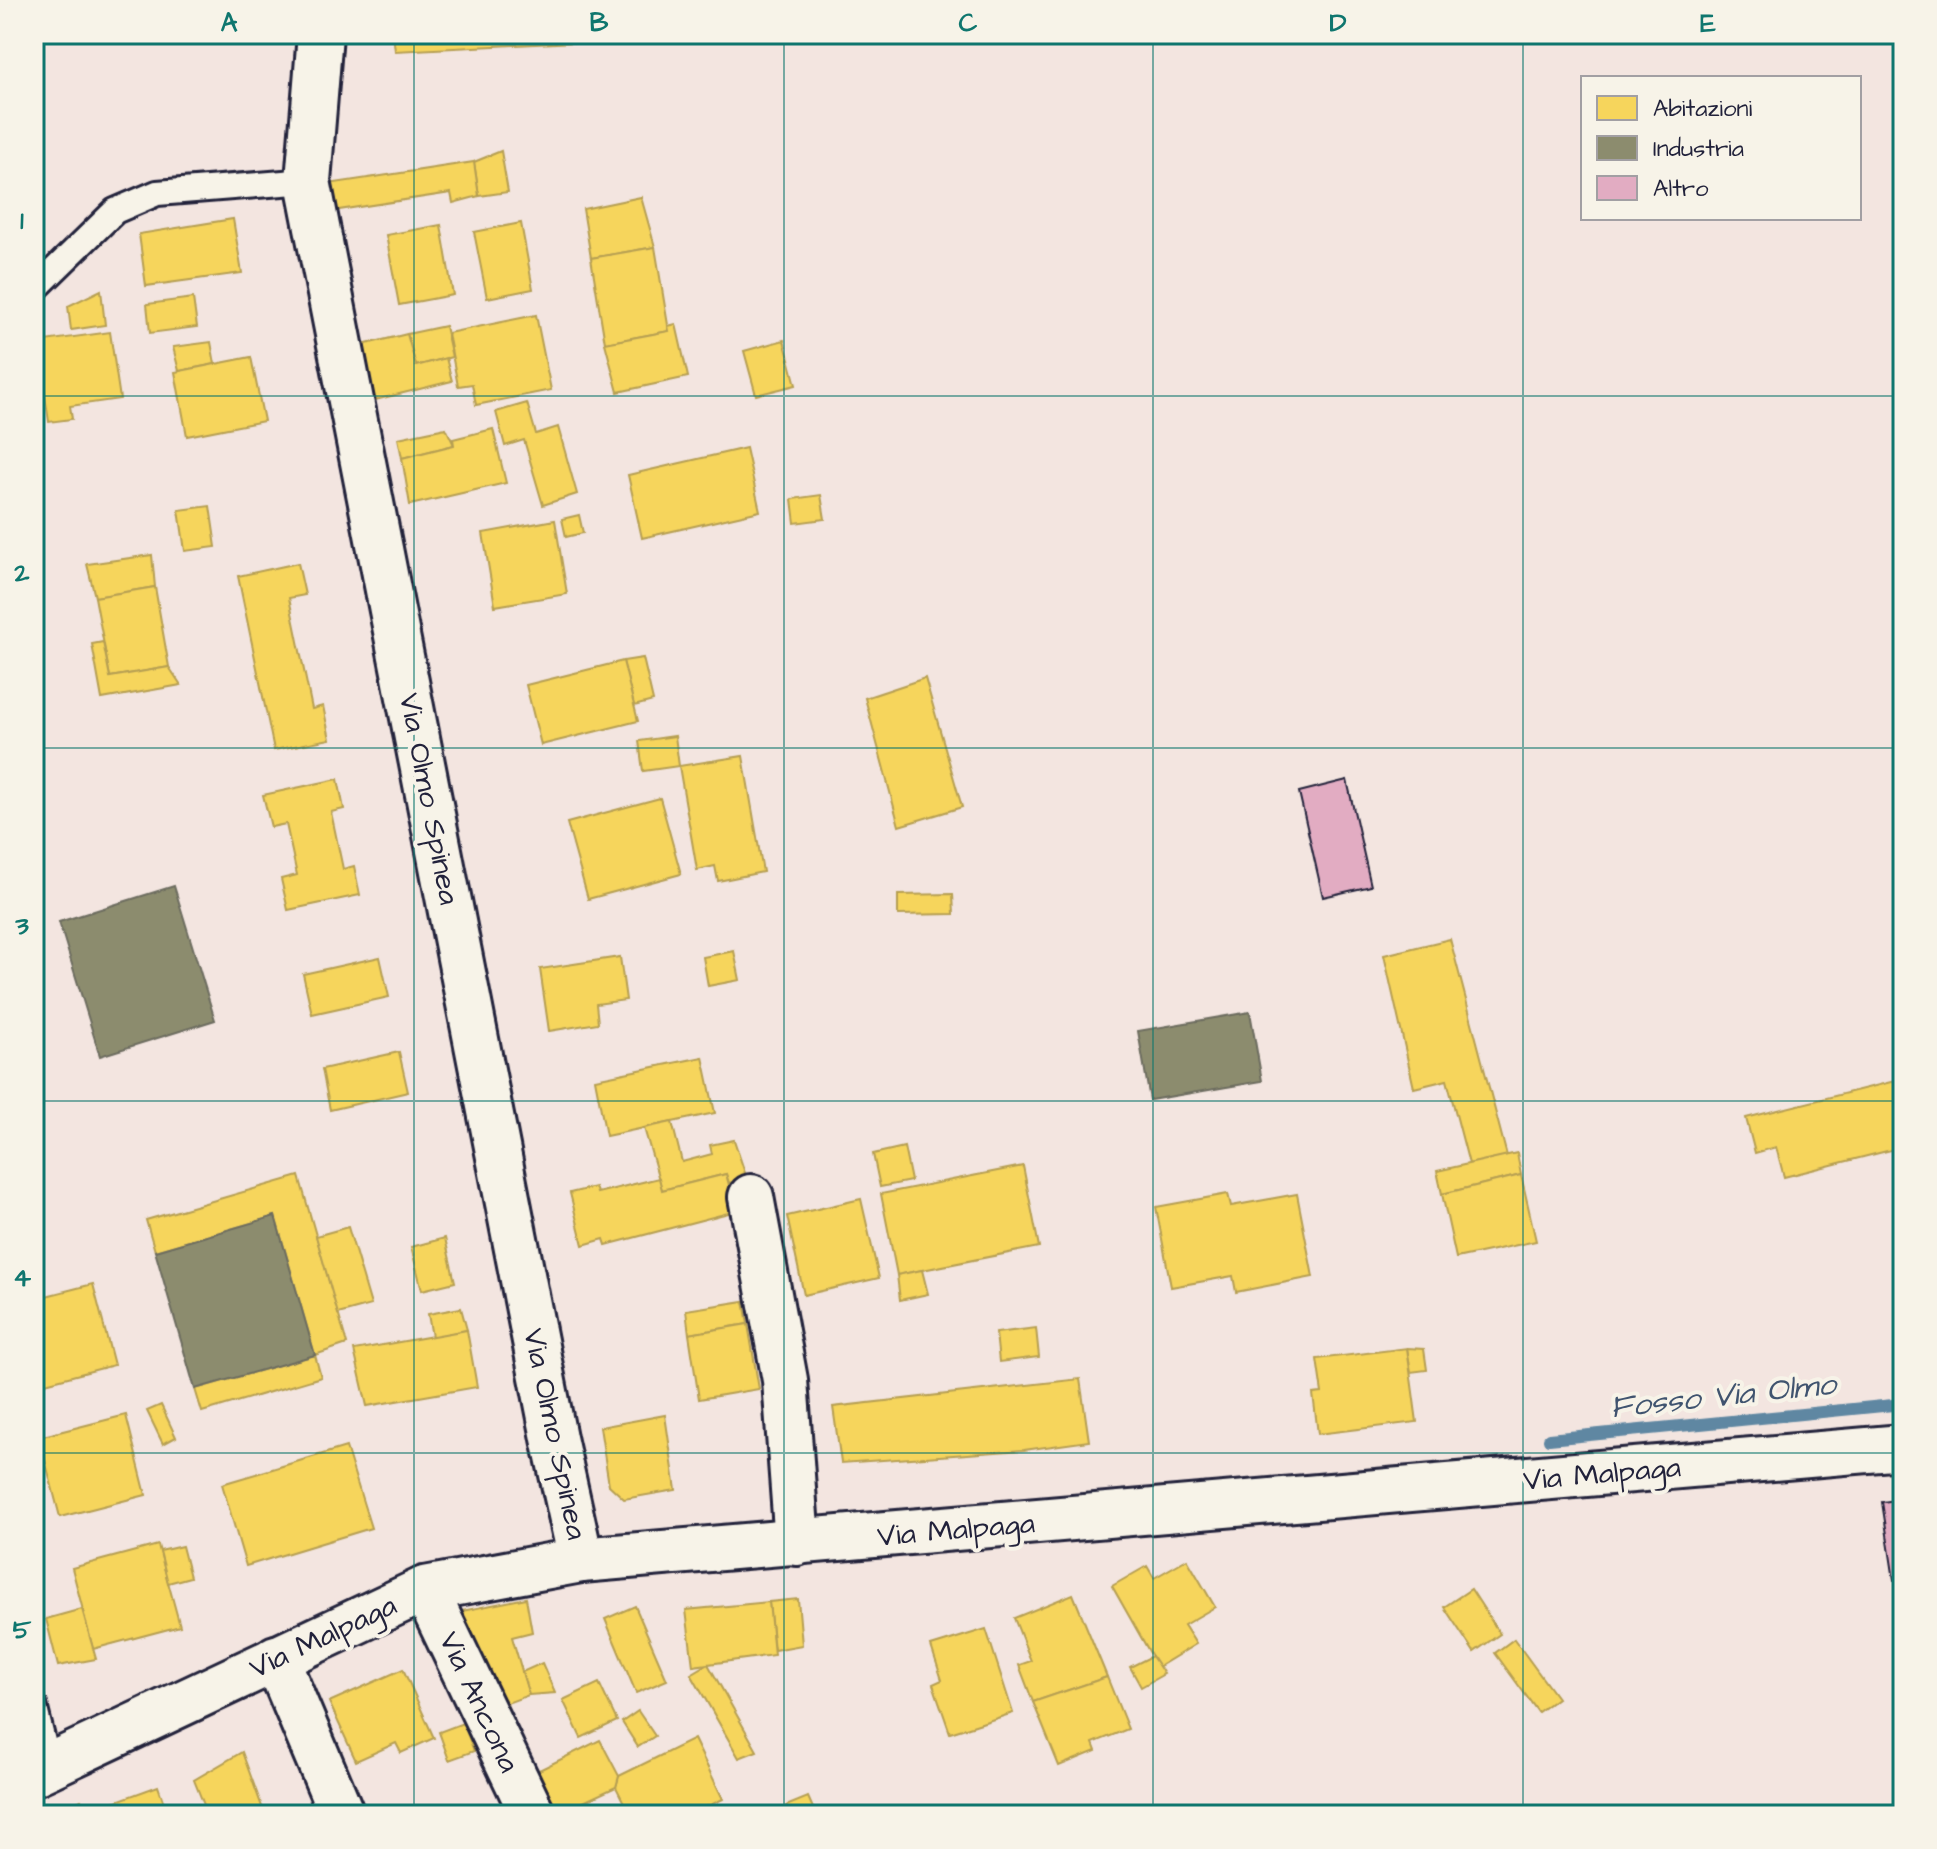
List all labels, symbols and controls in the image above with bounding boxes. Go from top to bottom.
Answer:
text: A [221,5,238,41]
text: B [590,5,609,41]
text: C [959,5,978,41]
text: D [1330,5,1347,41]
text: E [1700,5,1716,41]
legend [1581,76,1861,220]
text: Abitazioni [1653,92,1752,126]
text: Industria [1653,132,1744,166]
text: Altro [1653,172,1709,206]
text: 1 [20,203,24,239]
text: 2 [14,555,30,591]
street label: Via Olmo Spinea [388,690,470,908]
text: 3 [14,908,29,944]
text: 4 [13,1260,31,1296]
street label: Via Olmo Spinea [512,1325,598,1543]
water label: Fosso Via Olmo [1608,1362,1840,1430]
street label: Via Malpaga [1521,1446,1683,1503]
street label: Via Malpaga [875,1502,1037,1559]
street label: Via Malpaga [242,1585,404,1690]
text: 5 [13,1612,32,1648]
street label: Via Ancona [428,1625,530,1779]

